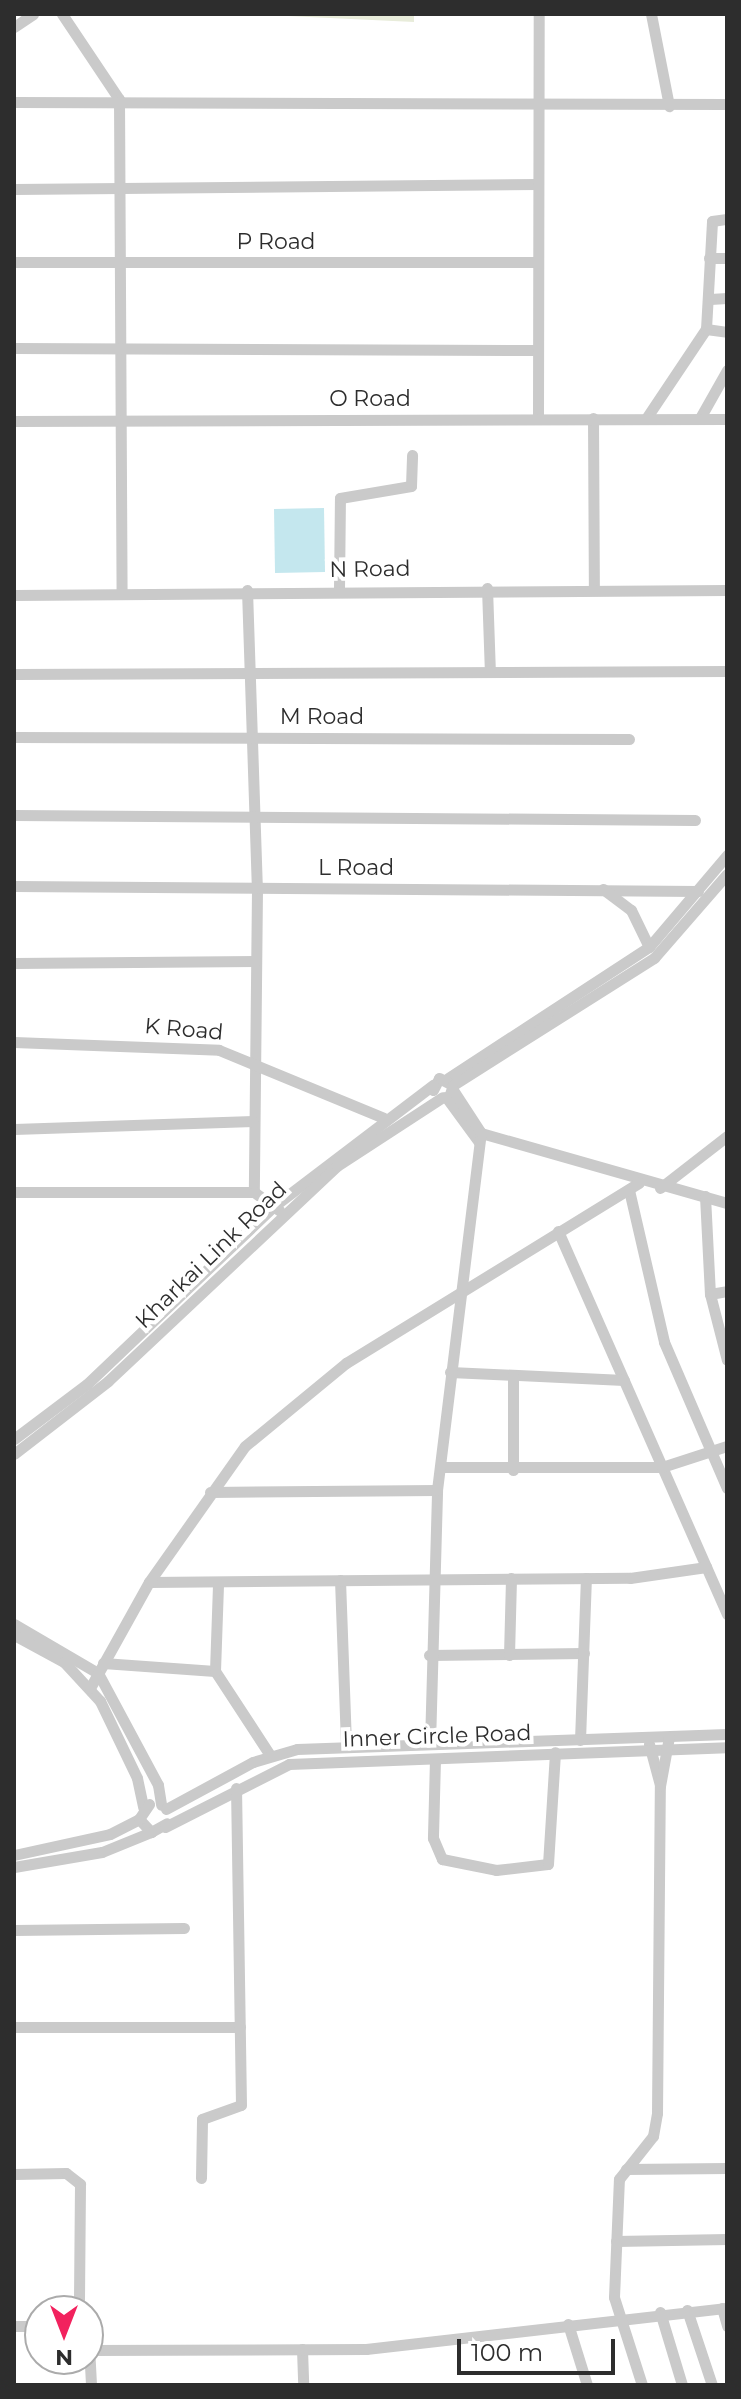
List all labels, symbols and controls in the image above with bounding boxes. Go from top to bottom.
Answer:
street label: P Road [236,229,316,255]
street label: O Road [329,386,411,412]
street label: N Road [329,555,411,583]
street label: M Road [280,704,364,730]
street label: L Road [318,855,394,881]
street label: K Road [144,1012,224,1046]
street label: Kharkai Link Road [130,1176,292,1334]
street label: Inner Circle Road [342,1720,532,1752]
north arrow [24,2295,104,2375]
scale bar [461,2323,619,2373]
text: 100 m [471,2338,543,2367]
text: N [55,2344,73,2371]

